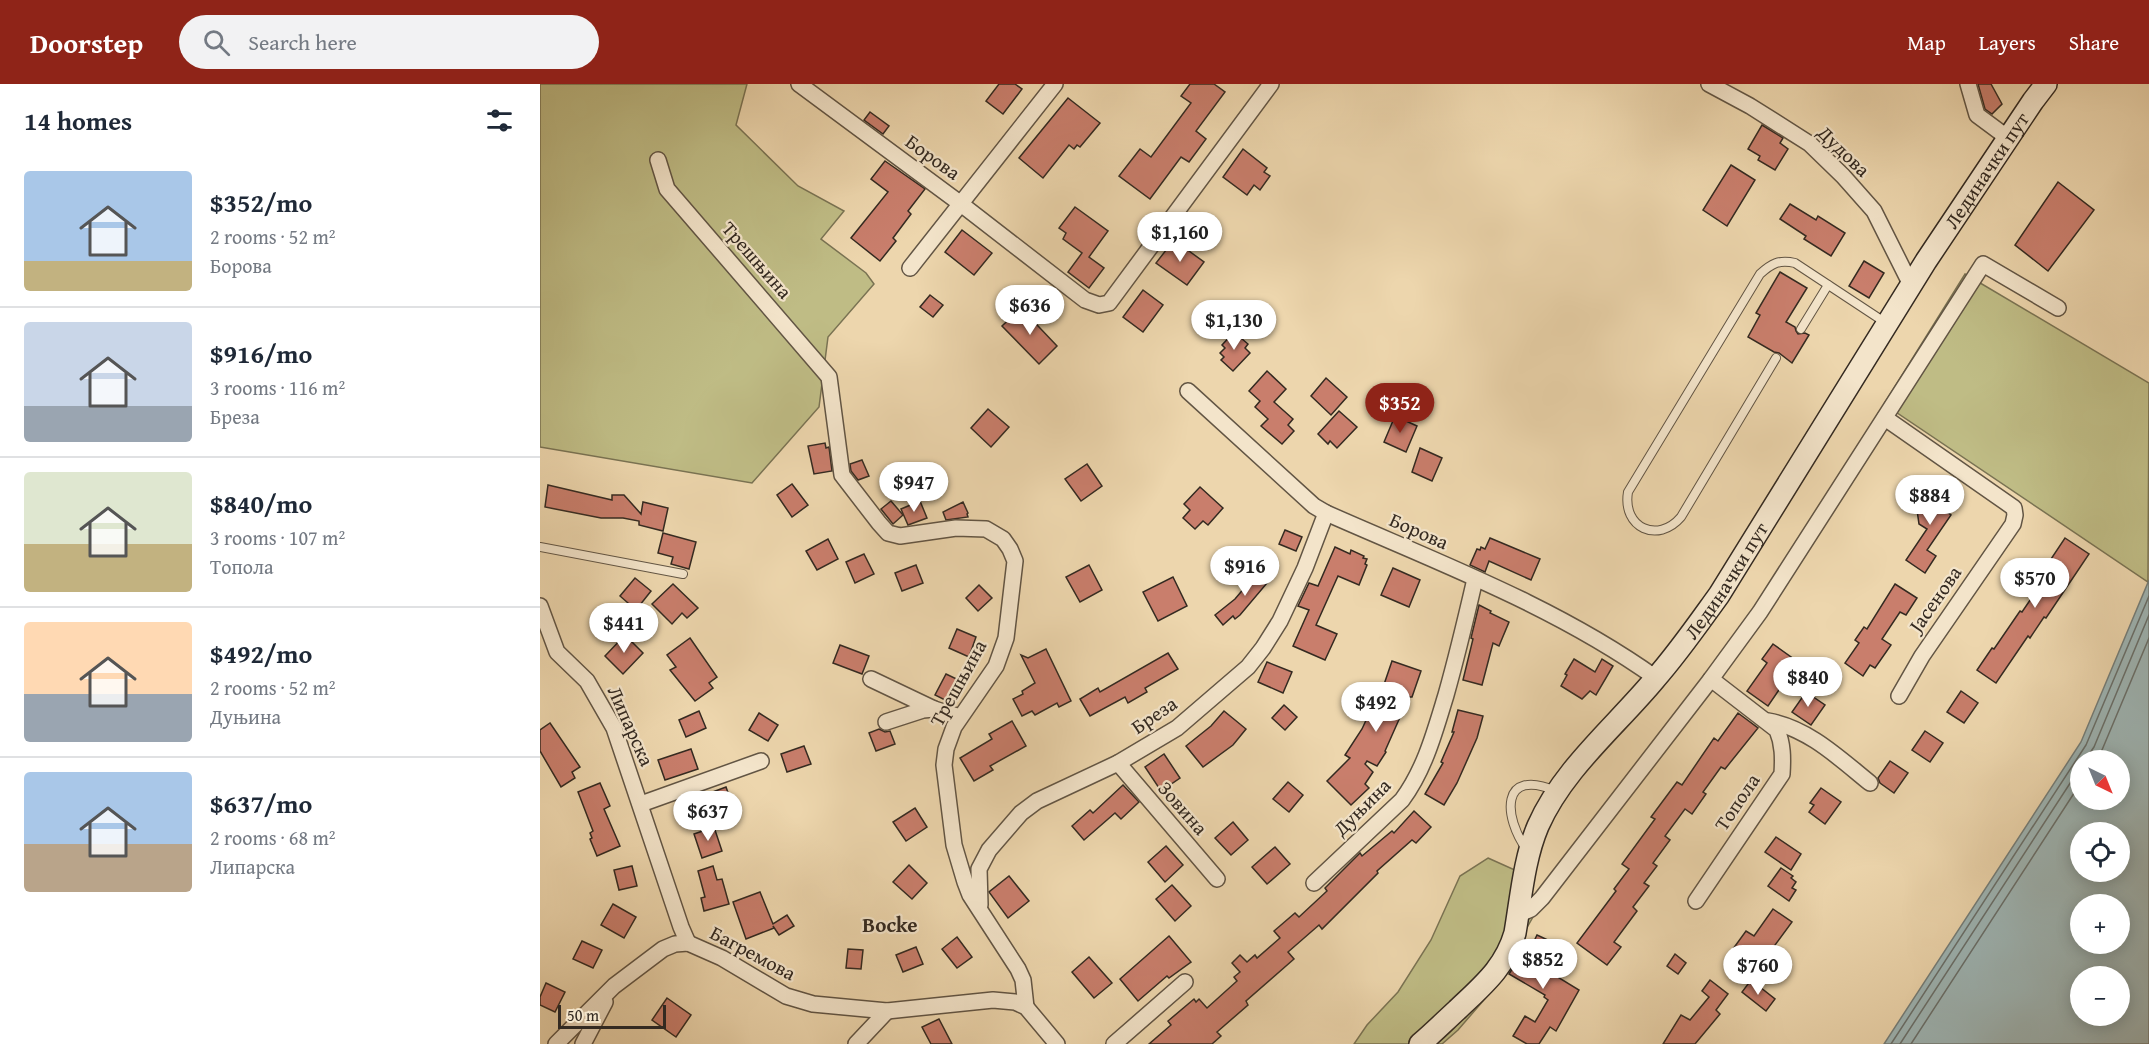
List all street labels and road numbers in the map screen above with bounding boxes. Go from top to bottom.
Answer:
street label: Лединачки пут [1937,106,2036,234]
street label: Дудова [1811,118,1878,183]
street label: Борова [900,127,967,187]
street label: Трешњина [715,214,800,305]
street label: Борова [1385,505,1454,557]
street label: Лединачки пут [1677,516,1775,645]
street label: Јасенова [1899,559,1968,640]
street label: Трешњина [922,634,993,731]
street label: Липарска [601,681,662,771]
street label: Бреза [1125,688,1183,741]
street label: Топола [1707,767,1767,836]
street label: Дуњина [1326,771,1397,843]
street label: Зовина [1152,774,1215,841]
street label: Багремова [705,918,802,987]

